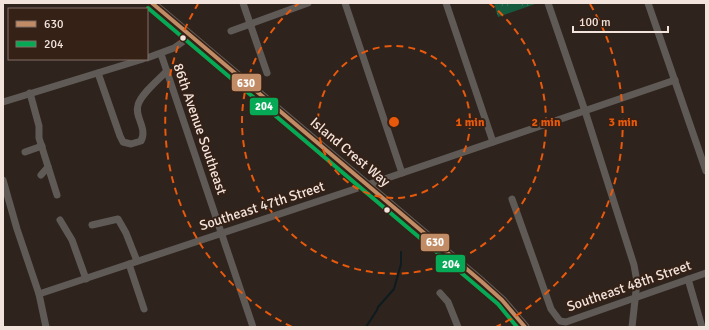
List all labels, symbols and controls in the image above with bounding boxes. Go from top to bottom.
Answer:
legend [8,8,148,60]
scale bar [573,8,668,34]
text: 100 m [579,15,611,30]
text: 630 [44,17,63,32]
unlabelled marker [178,33,188,43]
text: 204 [44,37,64,52]
street label: 86th Avenue Southeast [170,61,231,197]
line badge: 630 [231,73,262,92]
text: 630 [237,77,255,90]
line badge: 204 [249,97,279,116]
text: 204 [255,100,273,113]
street label: Island Crest Way [307,114,394,191]
centre of rings [387,115,401,129]
text: 1 min [456,115,485,130]
text: 2 min [532,115,561,130]
text: 3 min [609,115,638,130]
street label: Southeast 47th Street [197,178,327,234]
unlabelled marker [382,205,392,215]
line badge: 630 [420,233,450,252]
text: 630 [426,236,444,249]
line badge: 204 [435,254,466,273]
street label: Southeast 48th Street [564,257,694,315]
text: 204 [442,258,460,271]

